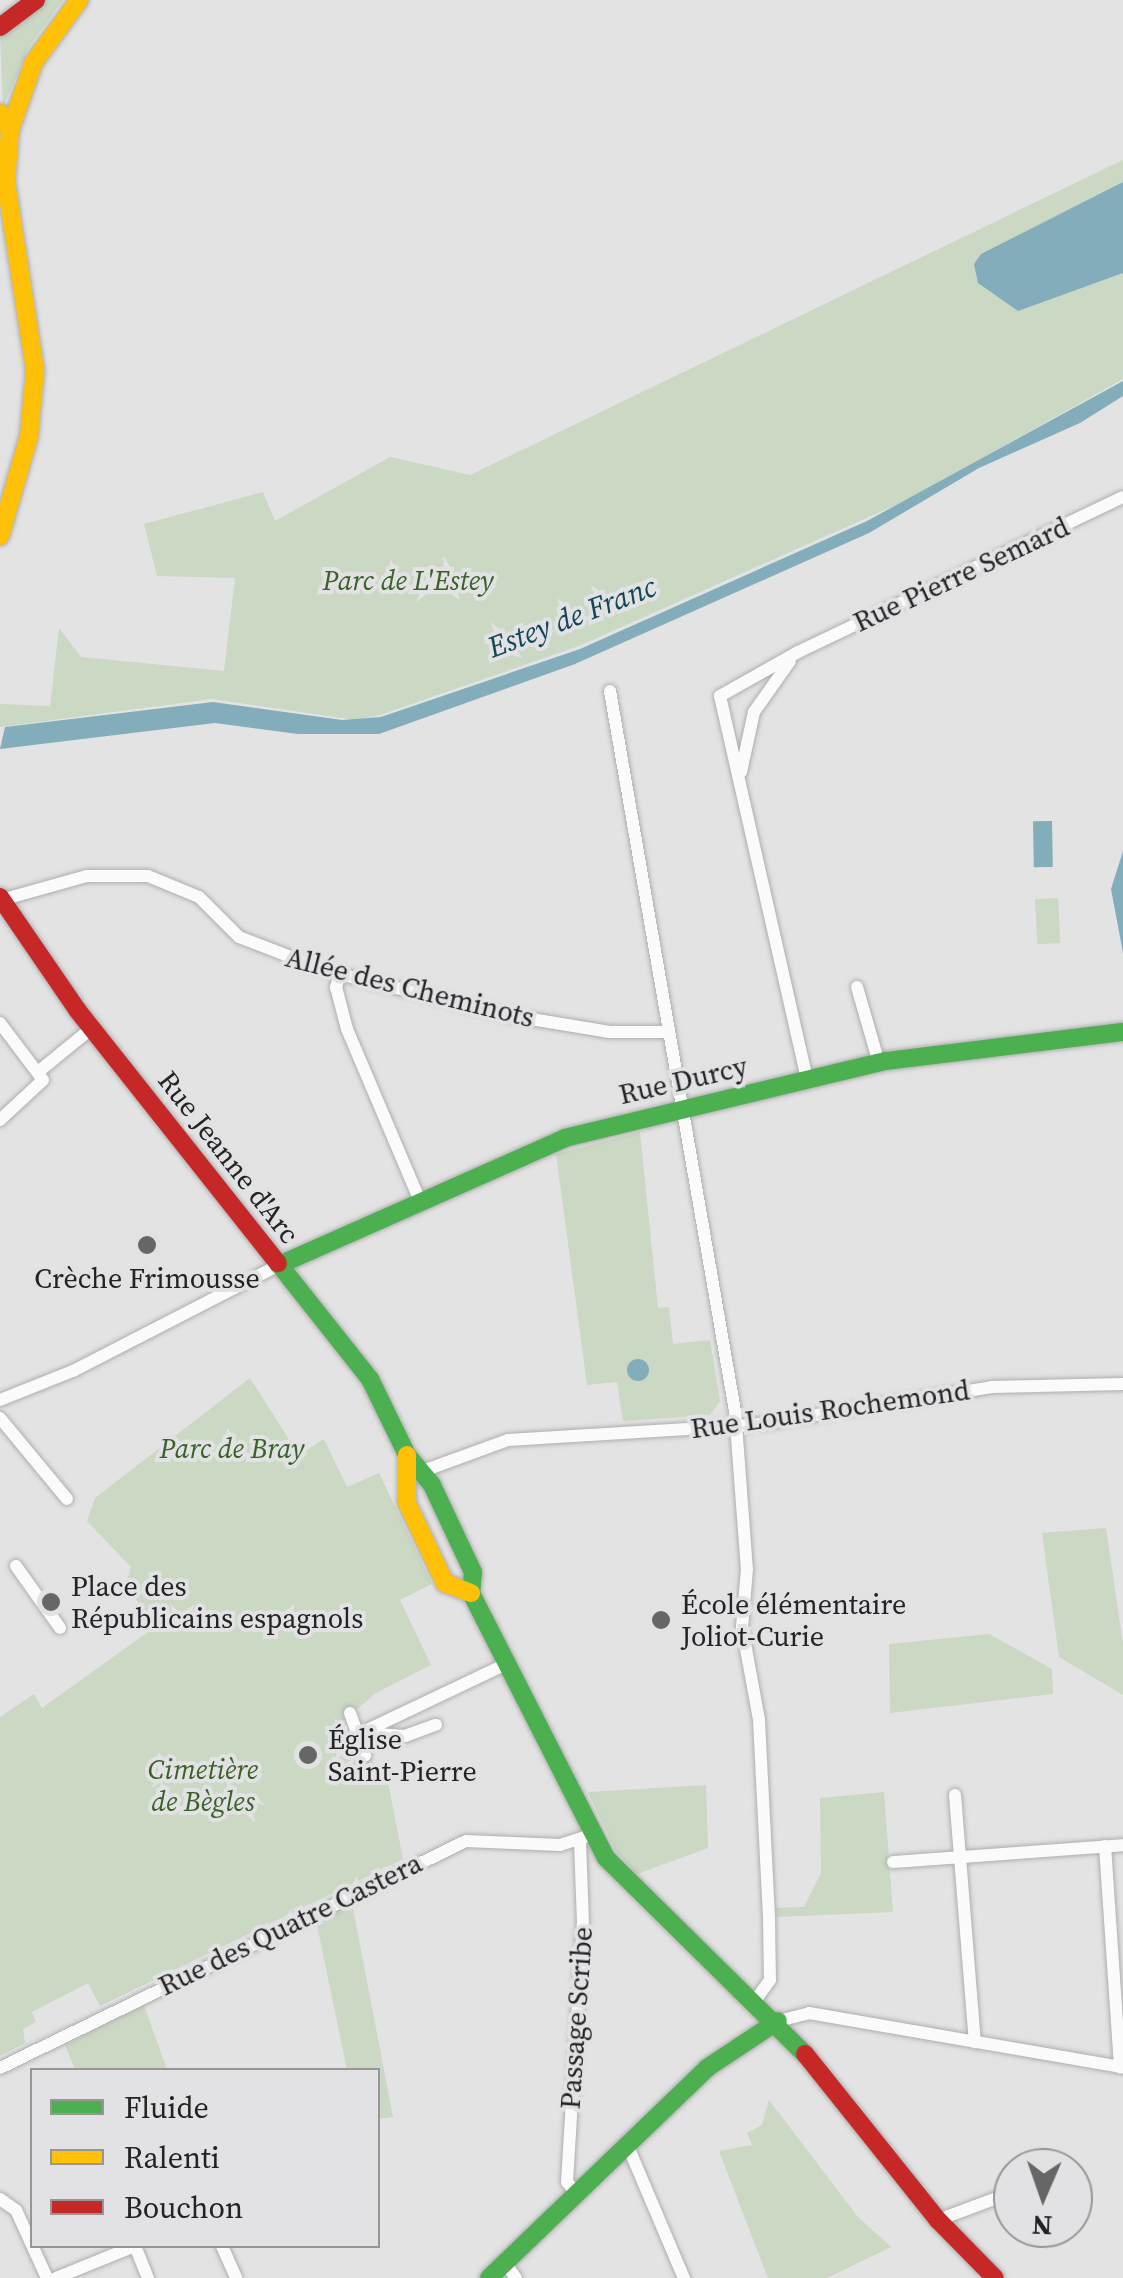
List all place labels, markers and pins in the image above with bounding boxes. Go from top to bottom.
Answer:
marker: Crèche Frimousse [136,1234,158,1256]
place label: Crèche Frimousse [34,1261,260,1295]
place label: Place des Républicains espagnols [71,1569,363,1635]
place label: École élémentaire Joliot-Curie [681,1587,906,1653]
marker: Place des Républicains espagnols [40,1591,62,1613]
marker: École élémentaire Joliot-Curie [650,1609,672,1631]
place label: Église Saint-Pierre [328,1722,477,1788]
marker: Église Saint-Pierre [297,1744,319,1766]

